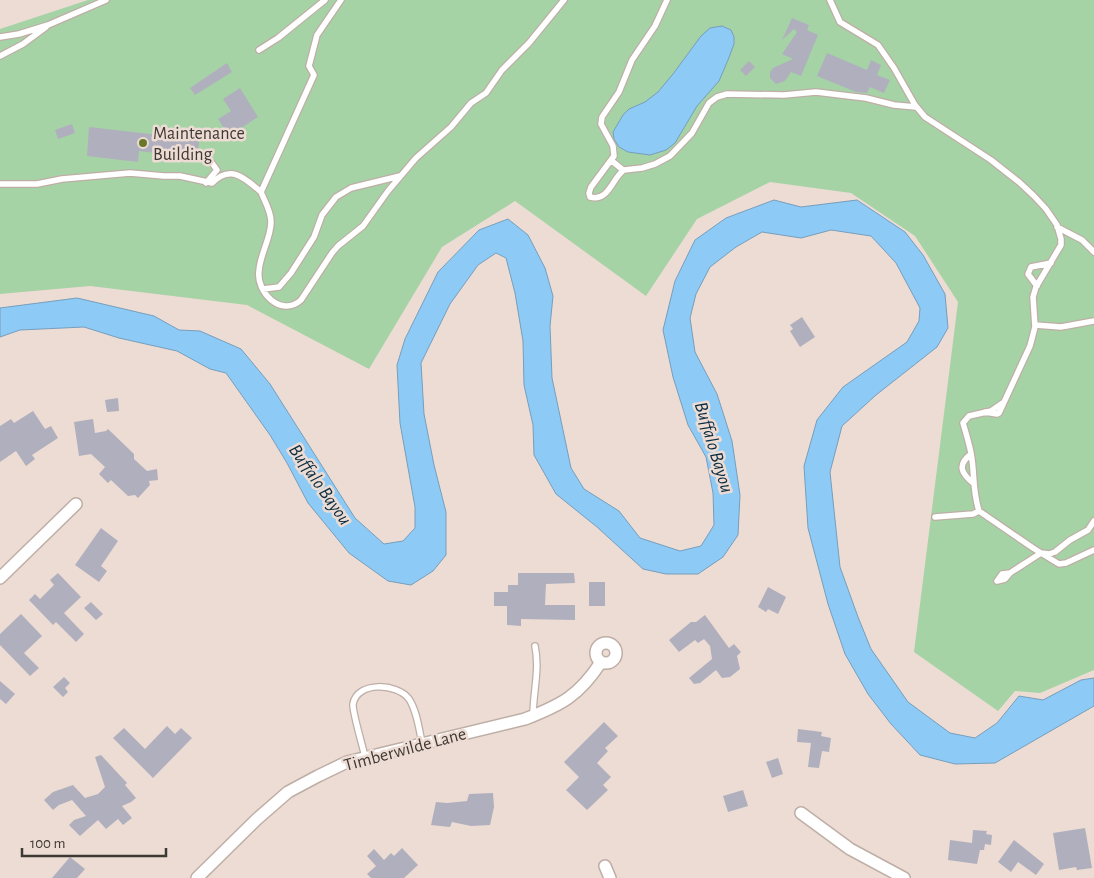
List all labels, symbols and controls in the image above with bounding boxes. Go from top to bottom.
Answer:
place label: Maintenance Building [153,125,245,164]
marker: Maintenance Building [137,137,149,149]
water label: Buffalo Bayou [691,400,736,495]
water label: Buffalo Bayou [285,441,355,529]
street label: Timberwilde Lane [342,725,468,775]
scale bar [22,826,166,858]
text: 100 m [30,836,65,851]

